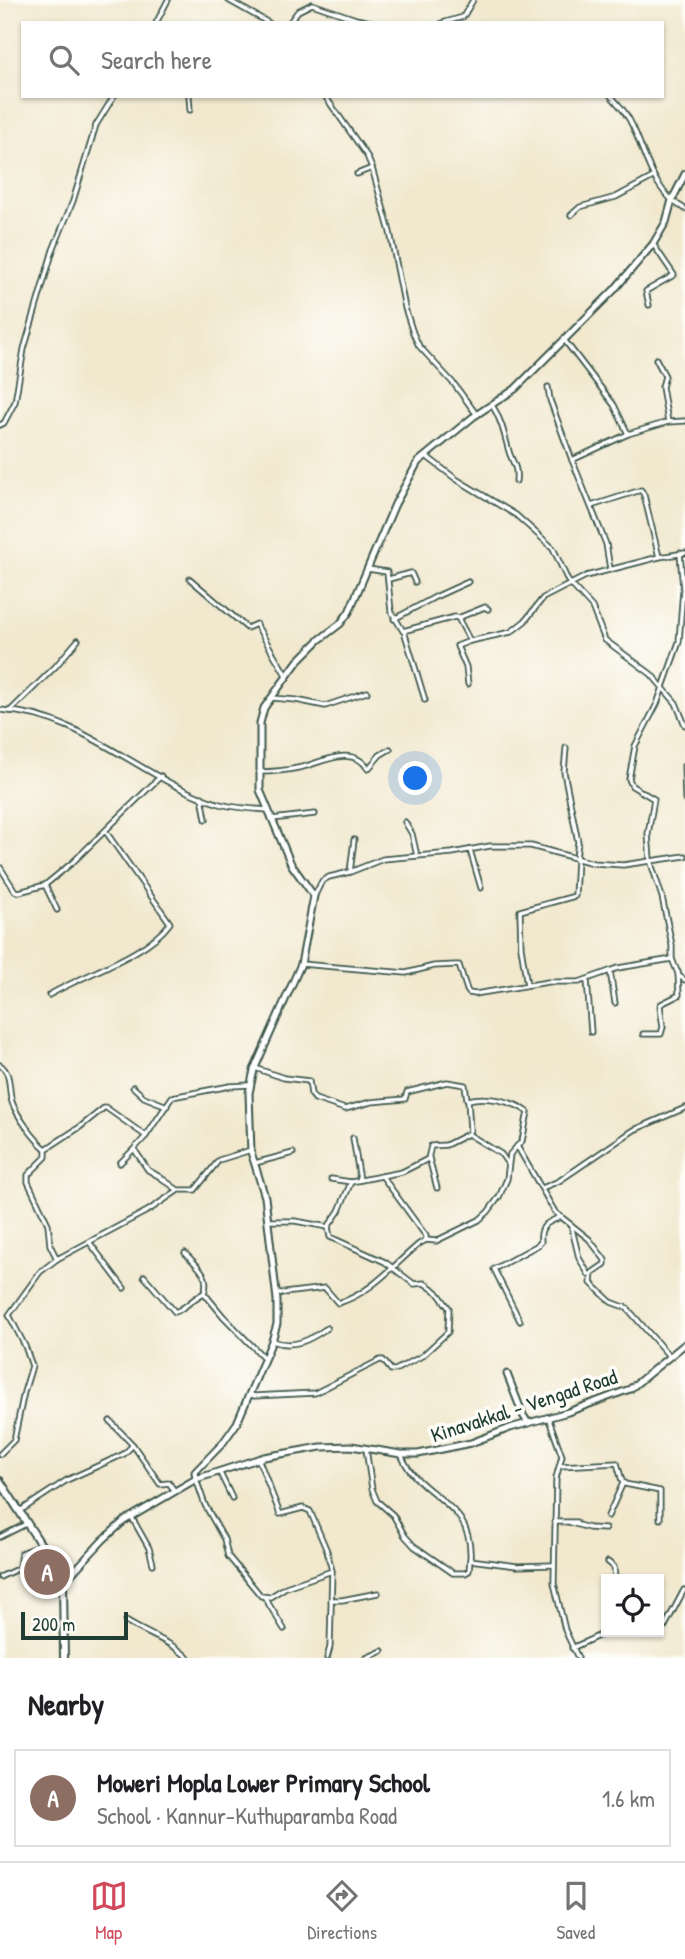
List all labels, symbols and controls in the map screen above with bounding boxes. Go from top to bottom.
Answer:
search box [21,21,664,98]
icon: search [45,41,83,79]
text: Search here [101,42,212,77]
your location [398,761,432,795]
street label: Kinavakkal - Vengad Road [427,1362,621,1449]
pin: A [24,1546,70,1598]
map controls [601,1574,664,1637]
button: locate [601,1574,664,1637]
scale bar [21,1609,128,1641]
text: 200 m [32,1611,75,1637]
text: Nearby [28,1684,104,1724]
text: Moweri Mopla Lower Primary School [97,1765,430,1800]
text: A [47,1783,59,1814]
text: 1.6 km [602,1783,655,1814]
text: School · Kannur-Kuthuparamba Road [97,1800,397,1831]
tab: Map [90,1877,128,1945]
tab: Directions [307,1877,377,1945]
tab: Saved [557,1877,595,1945]

